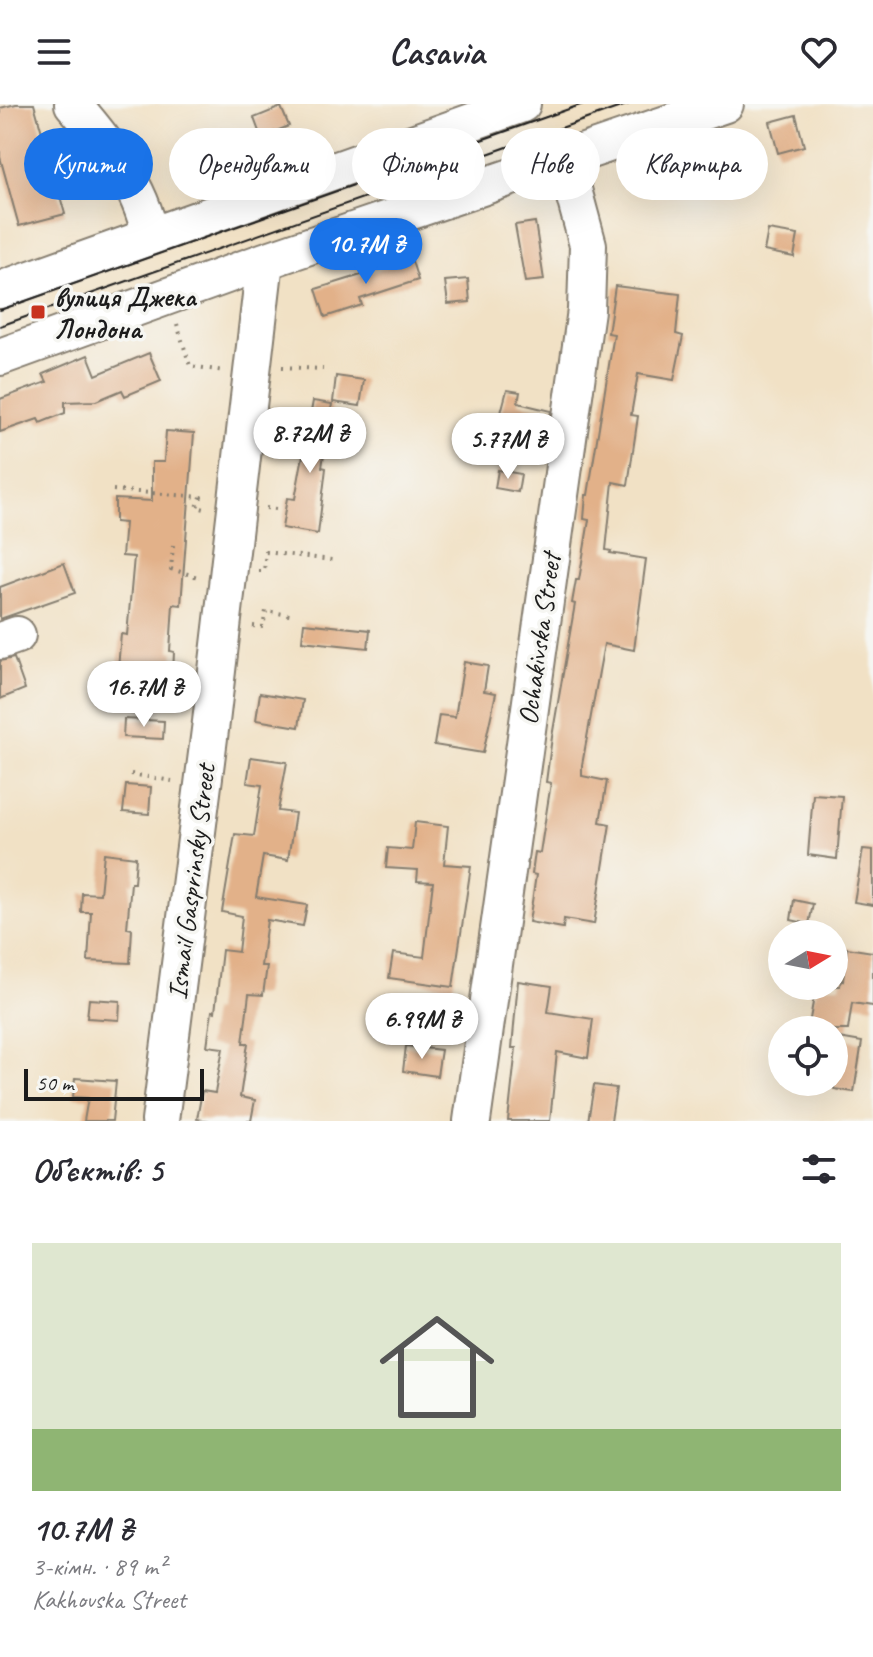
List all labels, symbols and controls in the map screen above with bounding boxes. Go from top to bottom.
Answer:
text: Casavia [389,29,484,75]
icon: menu [32,30,76,74]
icon: heart [797,30,841,74]
chip: Купити [24,128,153,200]
chip: Орендувати [169,128,336,200]
chip: Фільтри [352,128,485,200]
chip: Нове [501,128,600,200]
chip: Квартира [616,128,768,200]
pin: 10.7M ₴ [292,218,440,286]
text: 10.7M ₴ [327,227,405,260]
place label: вулиця Джека Лондона [54,279,197,346]
marker: вулиця Джека Лондона [29,303,47,321]
pin: 8.72M ₴ [236,407,384,475]
pin: 5.77M ₴ [434,413,582,481]
text: 8.72M ₴ [271,416,349,449]
text: 5.77M ₴ [470,422,546,455]
street label: Ochakivska Street [510,547,569,727]
pin: 16.7M ₴ [70,661,218,729]
text: 16.7M ₴ [105,670,183,703]
street label: Ismail Gasprinsky Street [159,760,223,1001]
north arrow [768,920,848,1000]
map controls [768,920,848,1096]
pin: 6.99M ₴ [348,993,496,1061]
text: 6.99M ₴ [383,1002,461,1035]
button: locate [768,1016,848,1096]
scale bar [24,1065,204,1101]
text: 50 m [36,1069,73,1097]
icon: filters [797,1147,841,1191]
text: Об’єктів: 5 [32,1148,163,1191]
icon: home [365,1295,509,1439]
text: 10.7M ₴ [32,1507,133,1550]
text: 3-кімн. · 89 m² [32,1550,166,1583]
text: Kakhovska Street [32,1583,186,1616]

